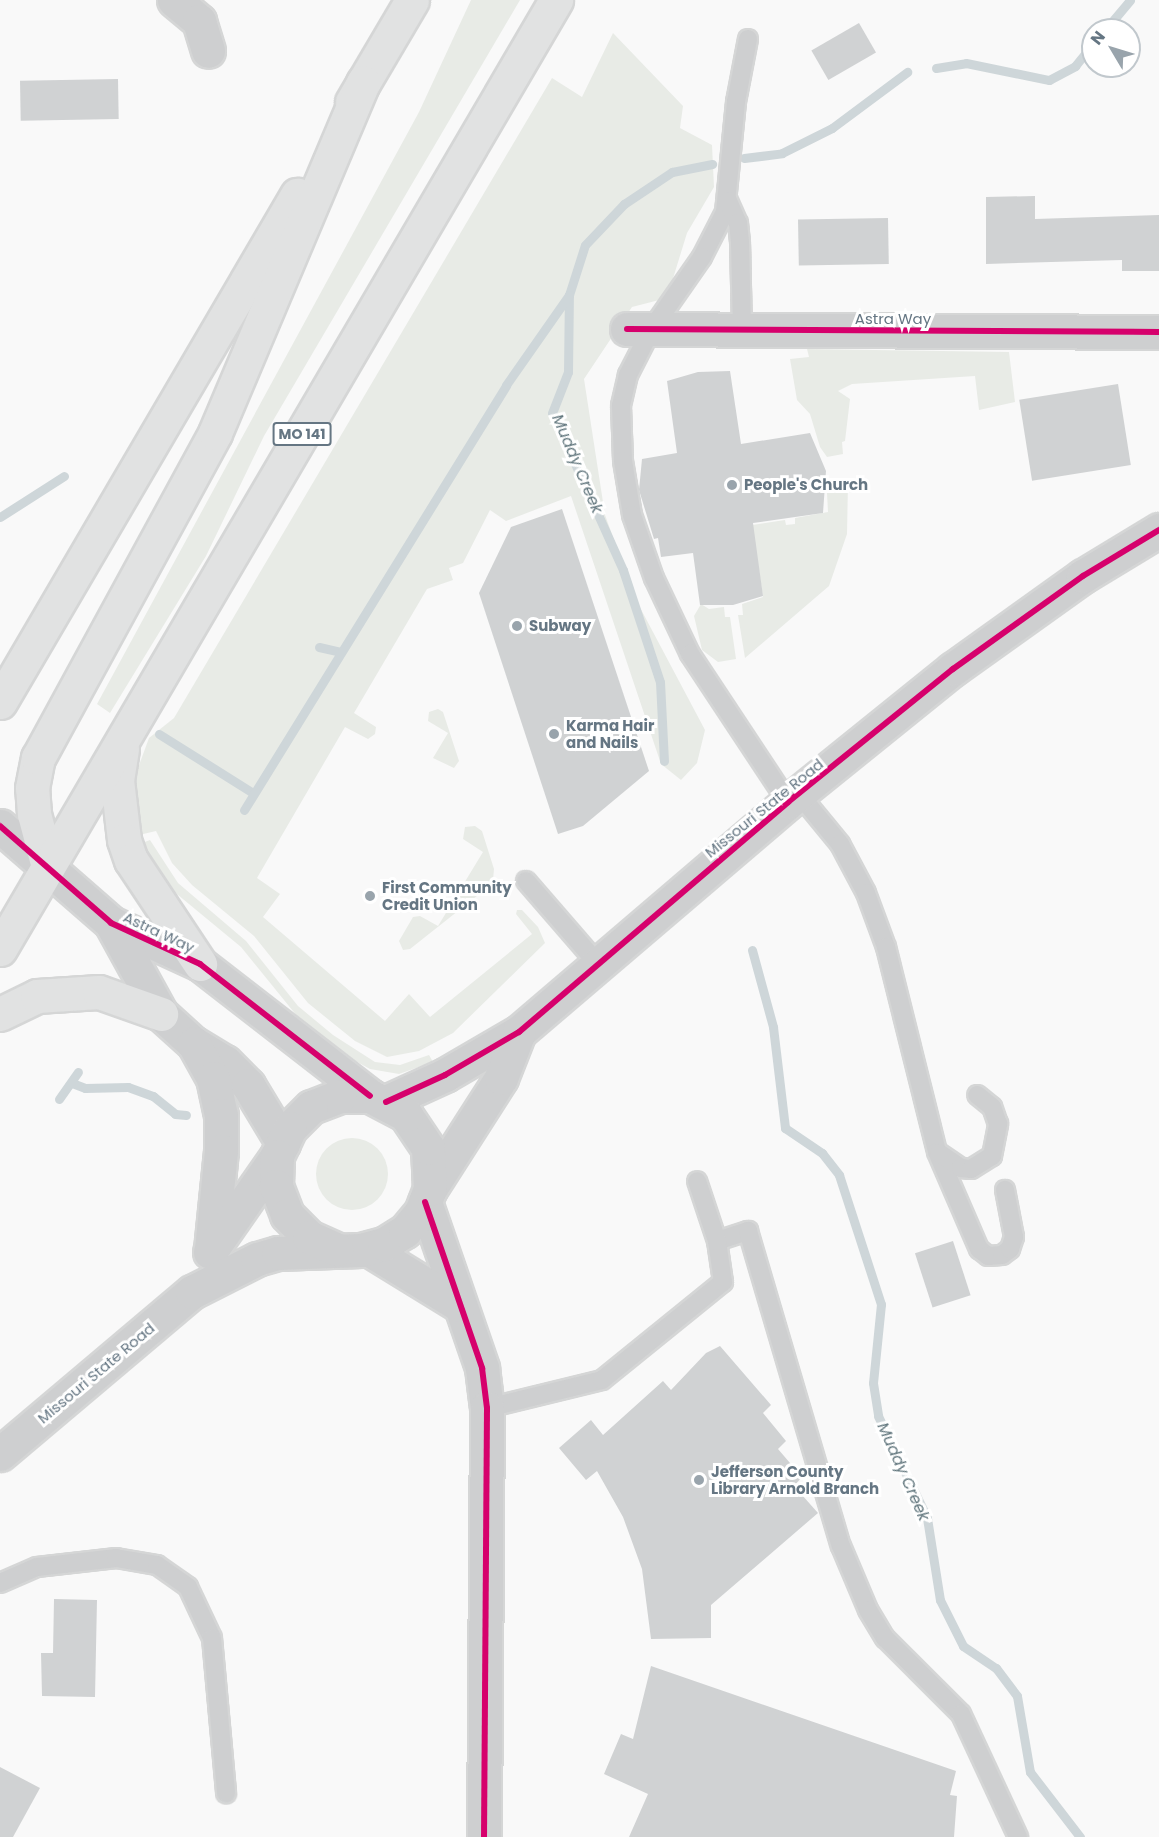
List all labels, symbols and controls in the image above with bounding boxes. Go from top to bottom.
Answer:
north arrow [1081,18,1141,78]
text: N [1085,26,1111,50]
street label: Astra Way [855,310,931,328]
water label: Muddy Creek [547,412,607,516]
road number: MO 141 [272,423,332,445]
place label: People's Church [744,476,868,494]
marker: People's Church [725,478,739,492]
place label: Subway [529,617,591,635]
marker: Subway [510,619,524,633]
place label: Karma Hair and Nails [566,716,654,751]
marker: Karma Hair and Nails [547,727,561,741]
street label: Missouri State Road [701,755,827,861]
place label: First Community Credit Union [382,878,512,913]
marker: First Community Credit Union [363,889,377,903]
street label: Astra Way [121,908,197,956]
street label: Missouri State Road [34,1319,158,1427]
water label: Muddy Creek [873,1420,933,1524]
place label: Jefferson County Library Arnold Branch [711,1462,879,1497]
marker: Jefferson County Library Arnold Branch [692,1473,706,1487]

